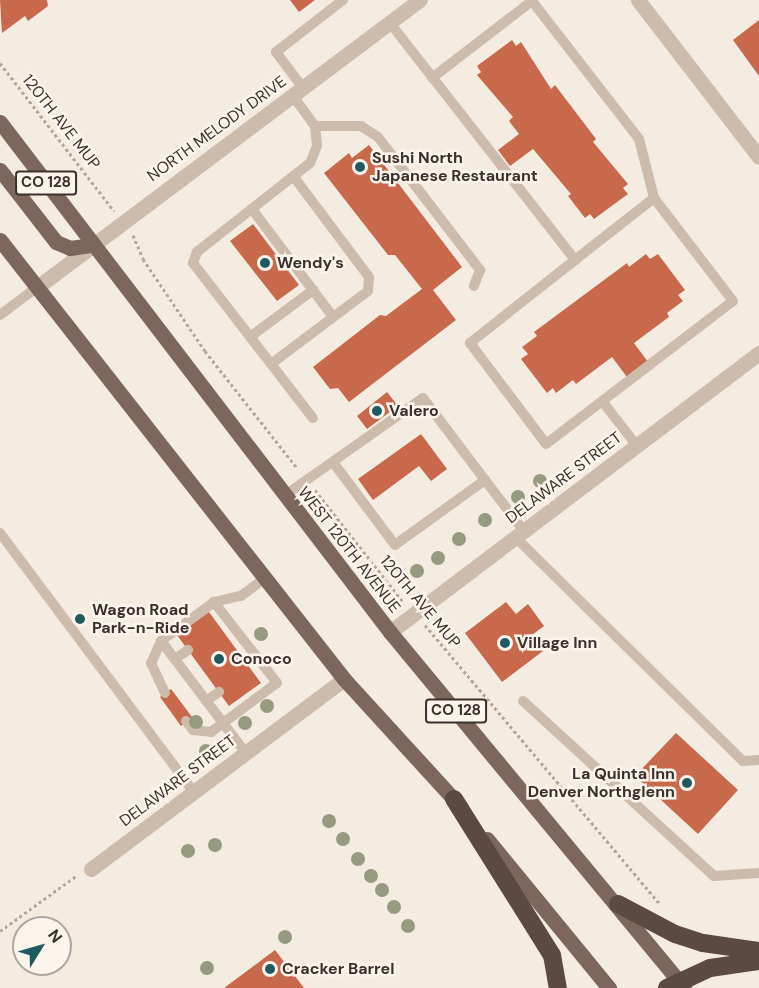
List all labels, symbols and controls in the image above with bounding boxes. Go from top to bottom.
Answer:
street label: 120TH AVE MUP [18,71,104,173]
street label: NORTH MELODY DRIVE [144,72,290,186]
place label: Sushi North Japanese Restaurant [372,148,538,186]
marker: Sushi North Japanese Restaurant [353,160,367,174]
road number: CO 128 [15,171,78,195]
place label: Wendy's [277,253,344,273]
marker: Wendy's [258,256,272,270]
place label: Valero [389,401,439,421]
marker: Valero [370,404,384,418]
street label: DELAWARE STREET [502,428,626,528]
street label: WEST 120TH AVENUE [294,483,404,617]
street label: 120TH AVE MUP [376,552,464,652]
place label: Wagon Road Park-n-Ride [92,600,189,638]
marker: Wagon Road Park-n-Ride [73,612,87,626]
place label: Village Inn [517,633,597,653]
marker: Village Inn [498,636,512,650]
place label: Conoco [231,649,292,669]
marker: Conoco [212,652,226,666]
road number: CO 128 [424,699,488,723]
street label: DELAWARE STREET [116,731,240,831]
place label: La Quinta Inn Denver Northglenn [528,764,675,802]
marker: La Quinta Inn Denver Northglenn [680,776,694,790]
north arrow [12,916,72,976]
text: N [43,925,67,947]
place label: Cracker Barrel [282,959,394,979]
marker: Cracker Barrel [263,962,277,976]

